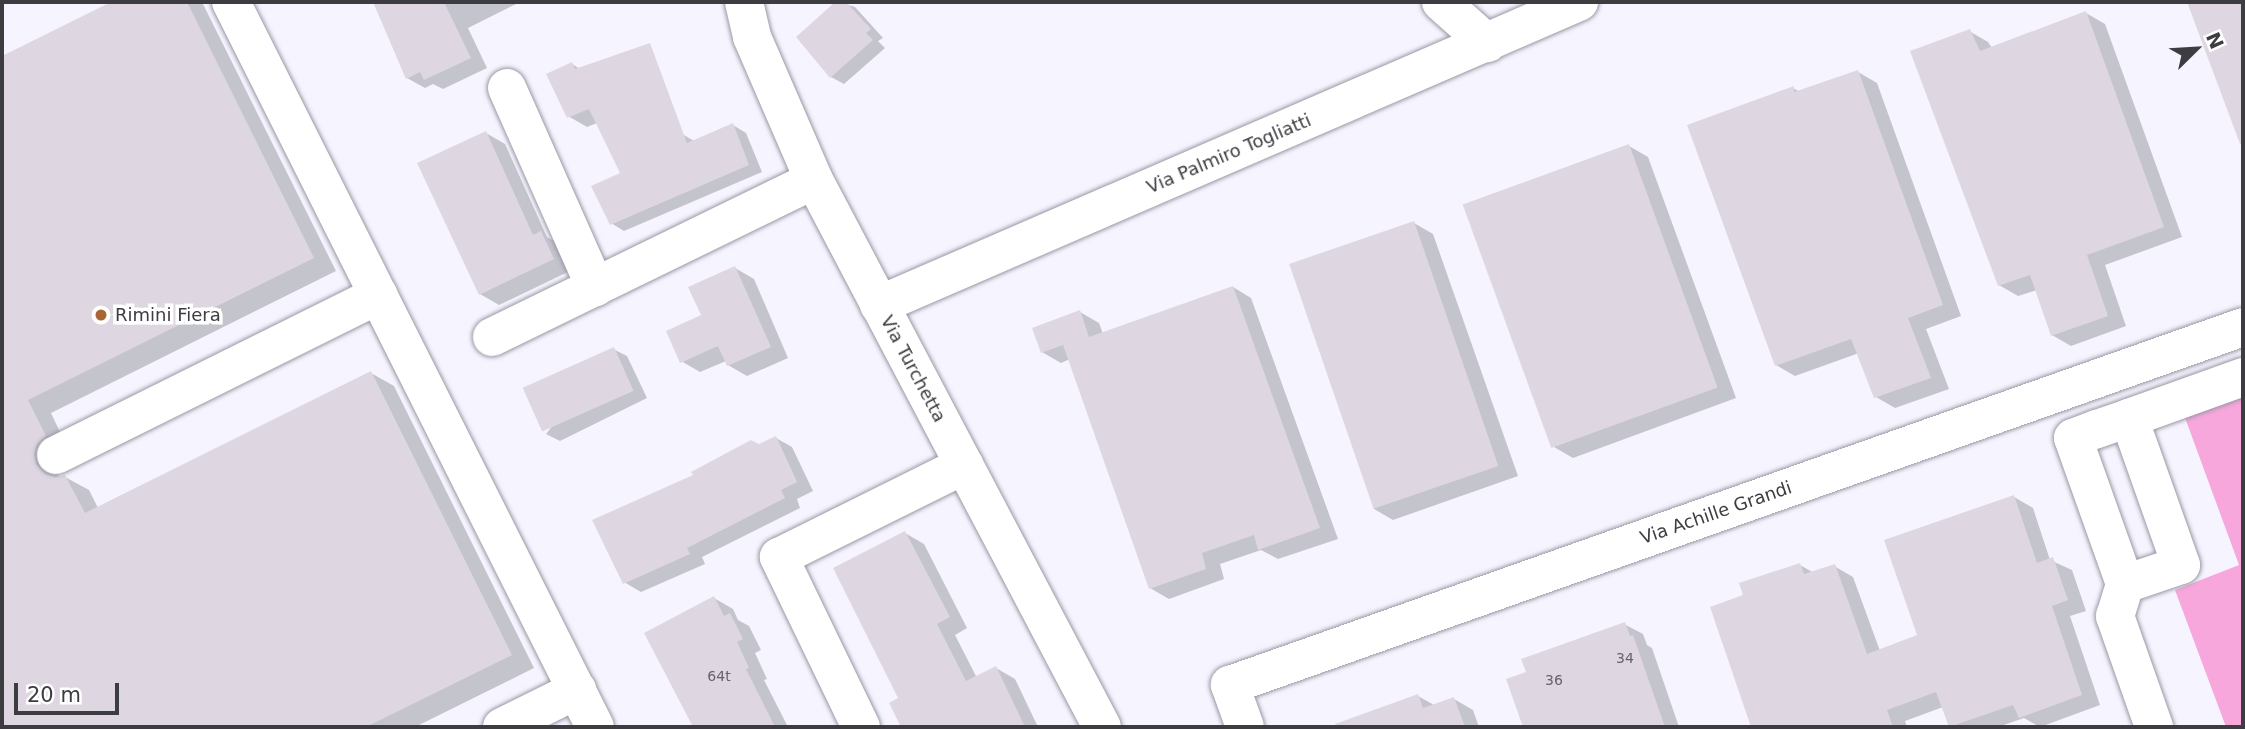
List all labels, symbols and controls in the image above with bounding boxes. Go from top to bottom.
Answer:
north arrow [2161,14,2231,84]
text: N [2202,29,2228,52]
street label: Via Palmiro Togliatti [1144,110,1314,198]
place label: Rimini Fiera [115,304,221,326]
marker: Rimini Fiera [93,307,109,323]
street label: Via Turchetta [876,312,950,426]
street label: Via Achille Grandi [1637,477,1795,549]
house number: 34 [1616,650,1634,666]
house number: 64t [707,668,731,684]
scale bar [18,670,122,714]
house number: 36 [1545,672,1563,688]
text: 20 m [27,683,81,707]

